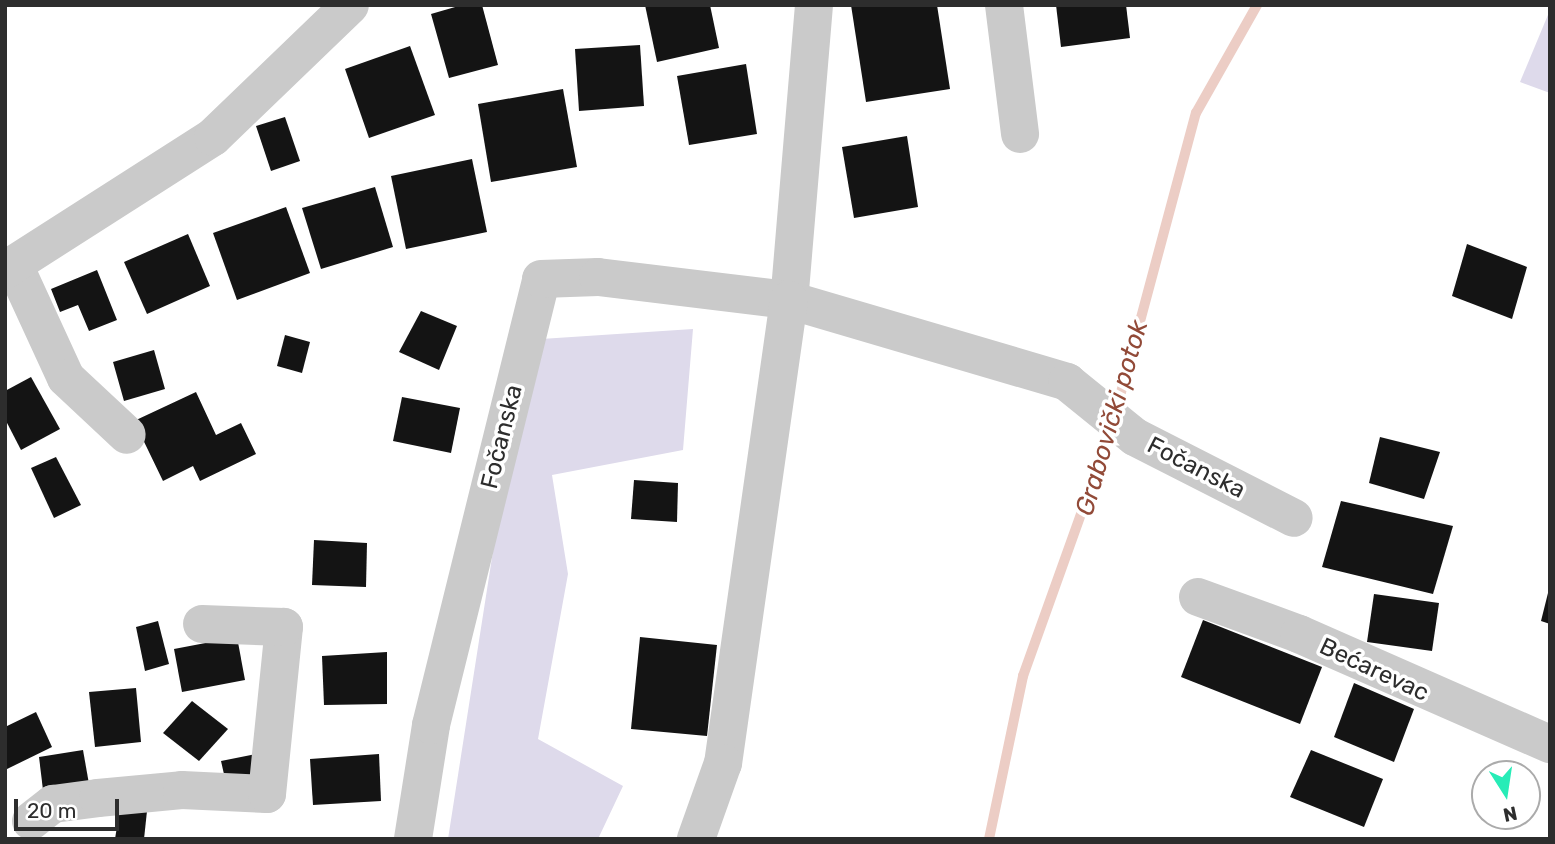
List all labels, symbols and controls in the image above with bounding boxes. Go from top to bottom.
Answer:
water label: Grabovički potok [1069,316,1155,520]
street label: Fočanska [475,382,529,492]
street label: Fočanska [1142,431,1250,505]
street label: Bećarevac [1315,632,1433,708]
north arrow [1471,760,1541,830]
scale bar [18,784,122,828]
text: 20 m [27,798,76,823]
text: N [1501,801,1519,827]

